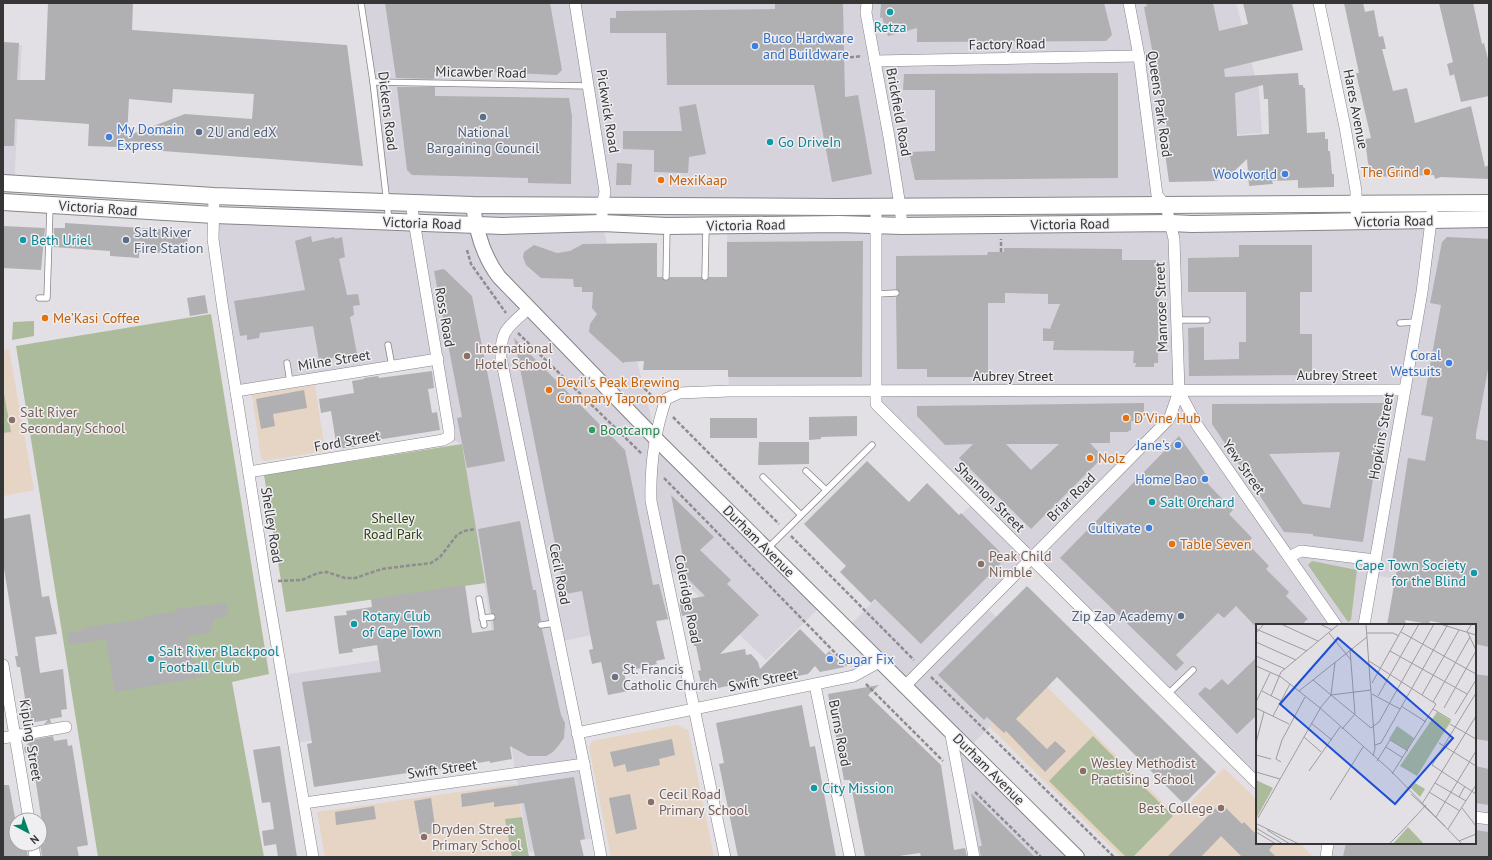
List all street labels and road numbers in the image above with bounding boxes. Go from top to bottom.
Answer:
street label: Factory Road [968,34,1046,54]
street label: Queens Park Road [1144,50,1176,158]
street label: Micawber Road [435,62,527,82]
street label: Brickfield Road [882,66,916,158]
street label: Hares Avenue [1339,67,1373,151]
street label: Pickwick Road [592,68,624,154]
street label: Dickens Road [374,70,402,152]
street label: Victoria Road [57,196,138,220]
street label: Victoria Road [1353,211,1434,231]
street label: Victoria Road [381,213,462,233]
street label: Victoria Road [1029,214,1110,234]
street label: Victoria Road [705,215,786,235]
street label: Manrose Street [1150,261,1172,353]
street label: Ross Road [431,286,459,348]
street label: Milne Street [296,345,372,375]
street label: Aubrey Street [1297,366,1377,384]
street label: Aubrey Street [973,367,1053,385]
street label: Hopkins Street [1364,391,1398,481]
street label: Ford Street [313,426,382,456]
street label: Yew Street [1219,436,1270,498]
street label: Shannon Street [951,458,1029,536]
street label: Briar Road [1043,469,1099,525]
street label: Shelley Road [257,486,287,564]
street label: Durham Avenue [719,501,799,581]
street label: Cecil Road [545,542,575,606]
street label: Coleridge Road [671,553,705,645]
street label: Swift Street [727,664,799,696]
street label: Kipling Street [16,698,46,782]
street label: Burns Road [825,698,855,768]
street label: Durham Avenue [949,729,1029,809]
street label: Swift Street [406,755,478,783]

